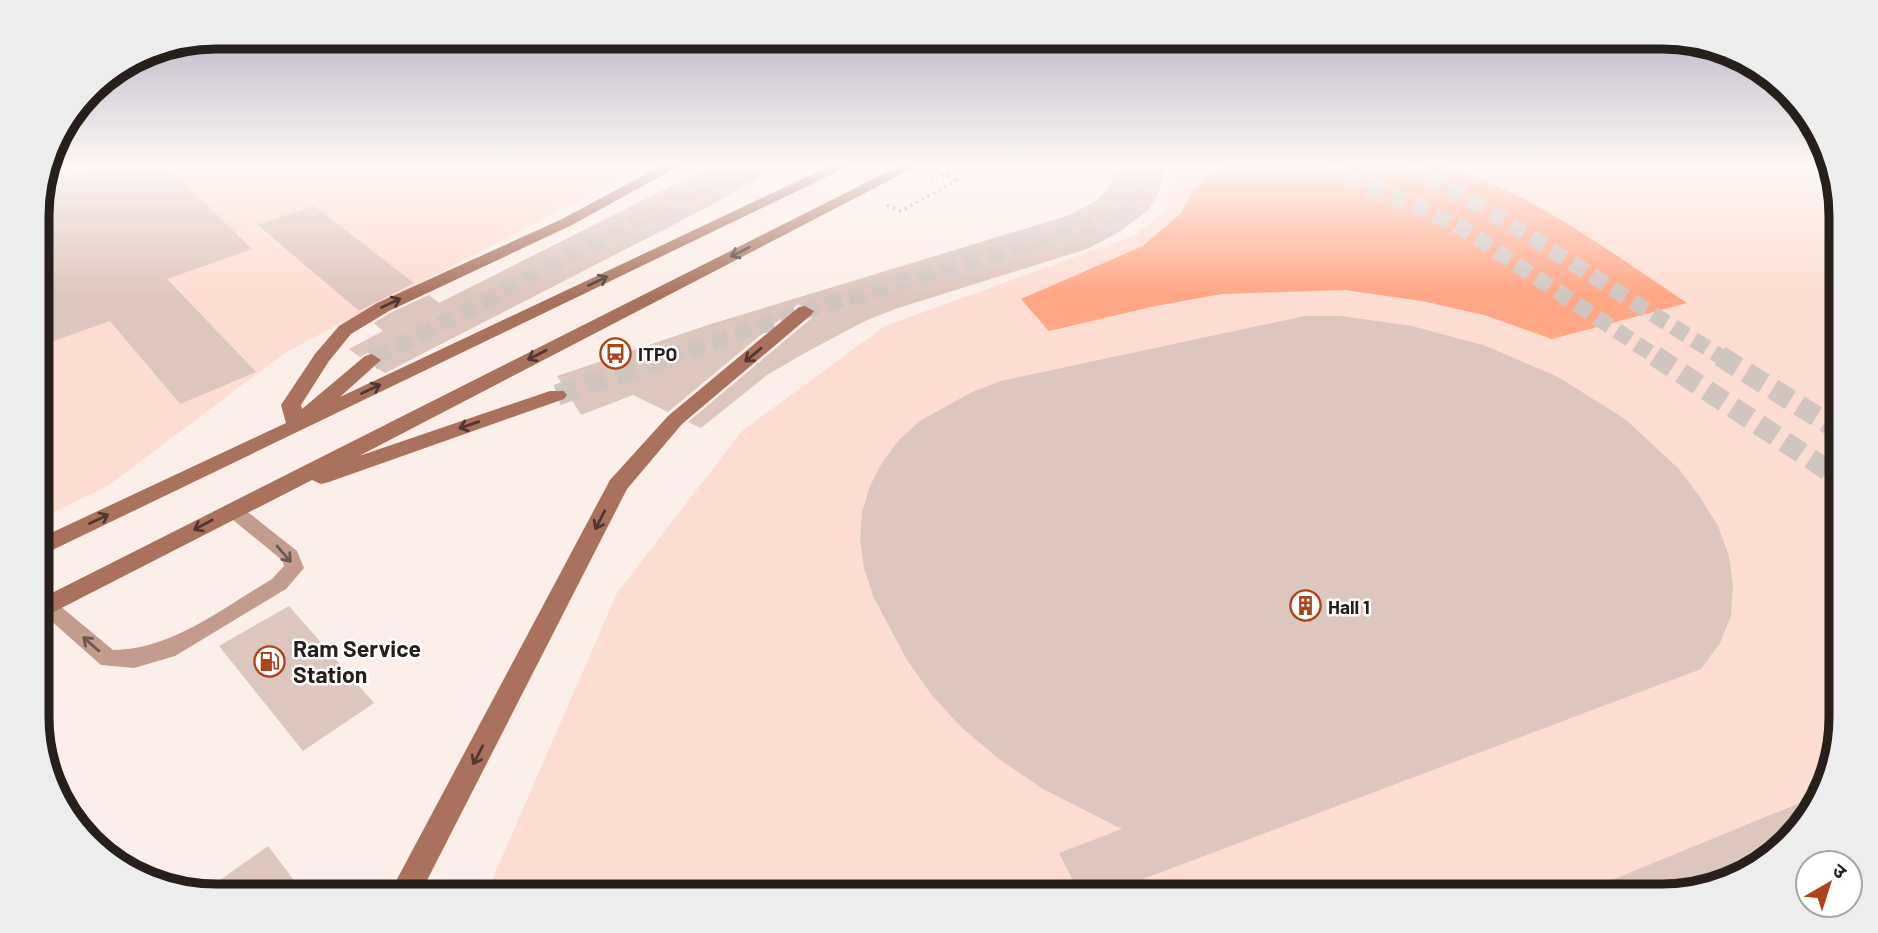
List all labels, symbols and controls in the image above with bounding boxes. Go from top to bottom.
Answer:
one-way arrow [730,246,750,260]
one-way arrow [587,274,608,287]
one-way arrow [380,296,402,309]
bus stop icon: ITPO [598,336,632,370]
place label: ITPO [638,342,677,365]
one-way arrow [744,347,762,363]
one-way arrow [527,349,548,363]
one-way arrow [360,382,381,395]
one-way arrow [459,420,481,432]
one-way arrow [592,509,606,530]
one-way arrow [88,512,109,526]
one-way arrow [193,519,214,533]
one-way arrow [276,545,292,563]
building icon: Hall 1 [1288,589,1322,623]
place label: Hall 1 [1328,595,1370,618]
place label: Ram Service Station [293,634,421,688]
one-way arrow [83,636,101,652]
fuel station icon: Ram Service Station [253,644,287,678]
one-way arrow [471,744,484,765]
north arrow [1794,849,1864,919]
text: उ [1828,858,1852,883]

